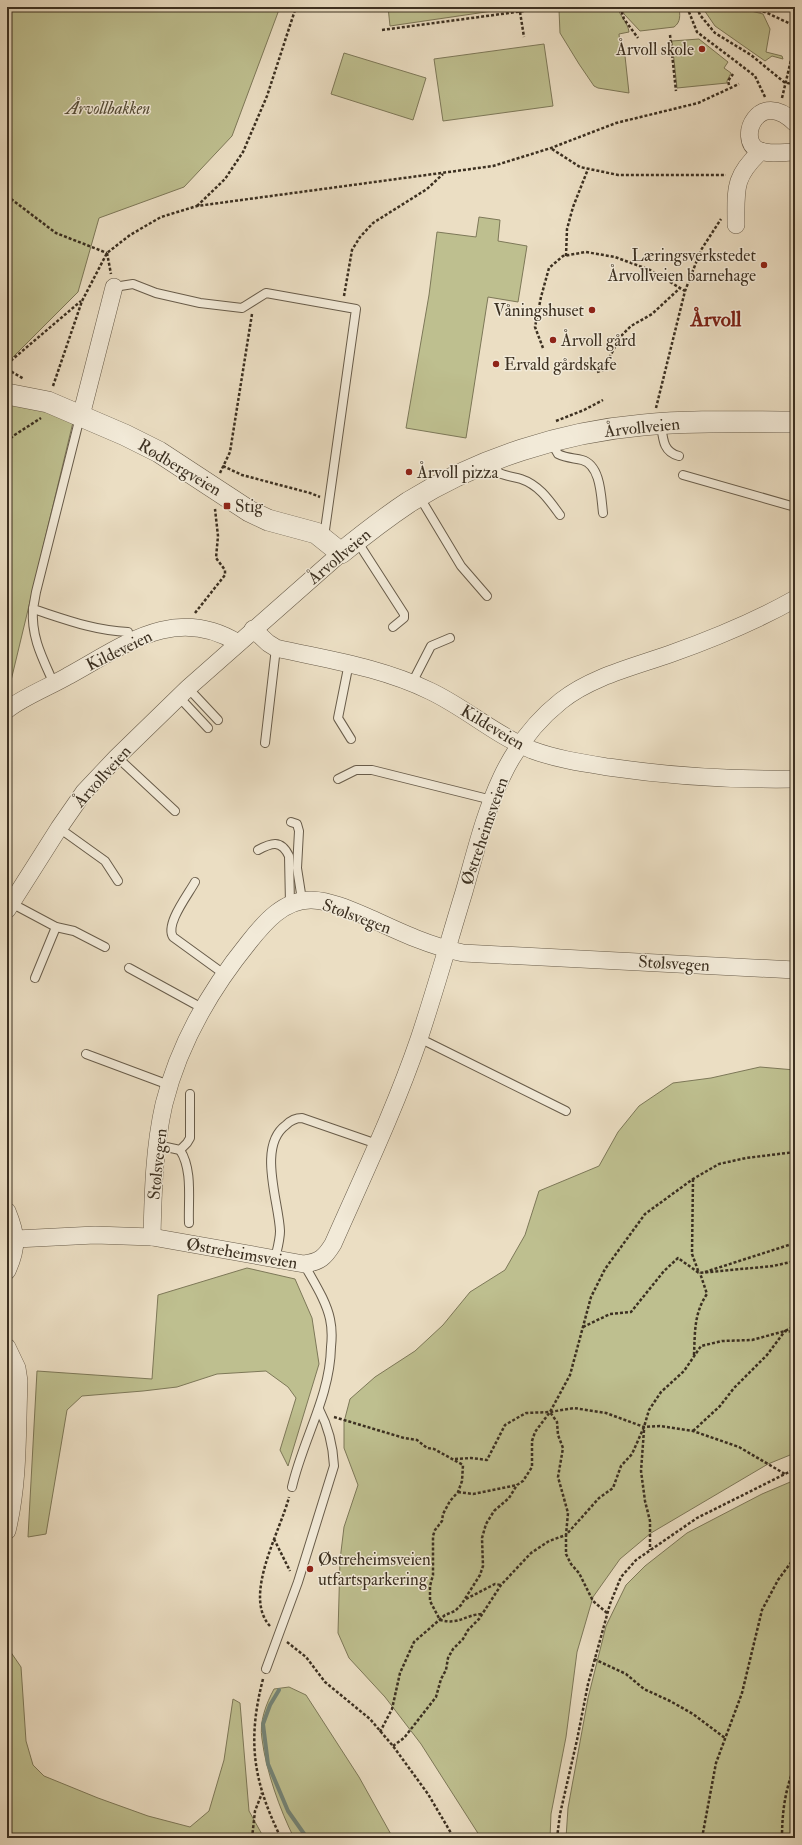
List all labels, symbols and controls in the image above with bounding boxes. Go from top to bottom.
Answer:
place label: Årvoll skole [615,38,694,60]
marker: Årvoll skole [697,44,707,54]
park label: Årvollbakken [64,97,150,119]
place label: Læringsverkstedet Årvollveien barnehage [607,245,756,286]
marker: Læringsverkstedet Årvollveien barnehage [759,260,769,270]
place label: Våningshuset [493,300,584,321]
marker: Våningshuset [587,305,597,315]
district label: Årvoll [689,306,742,333]
place label: Årvoll gård [560,329,636,351]
marker: Årvoll gård [548,335,558,345]
place label: Ervald gårdskafe [504,354,617,375]
marker: Ervald gårdskafe [491,359,501,369]
street label: Årvollveien [602,412,681,442]
street label: Rødbergveien [134,434,225,501]
place label: Årvoll pizza [416,461,499,484]
marker: Årvoll pizza [404,467,414,477]
place label: Stig [235,496,263,517]
marker: Stig [222,501,232,511]
street label: Årvollveien [302,523,375,589]
street label: Kildeveien [83,625,156,675]
street label: Kildeveien [457,700,529,755]
street label: Årvollveien [68,740,136,812]
street label: Østreheimsveien [456,774,513,888]
street label: Stølsvegen [320,894,394,939]
street label: Stølsvegen [638,951,711,976]
street label: Stølsvegen [143,1127,172,1201]
street label: Østreheimsveien [185,1233,299,1274]
place label: Østreheimsveien utfartsparkering [318,1549,431,1591]
marker: Østreheimsveien utfartsparkering [305,1564,315,1574]

